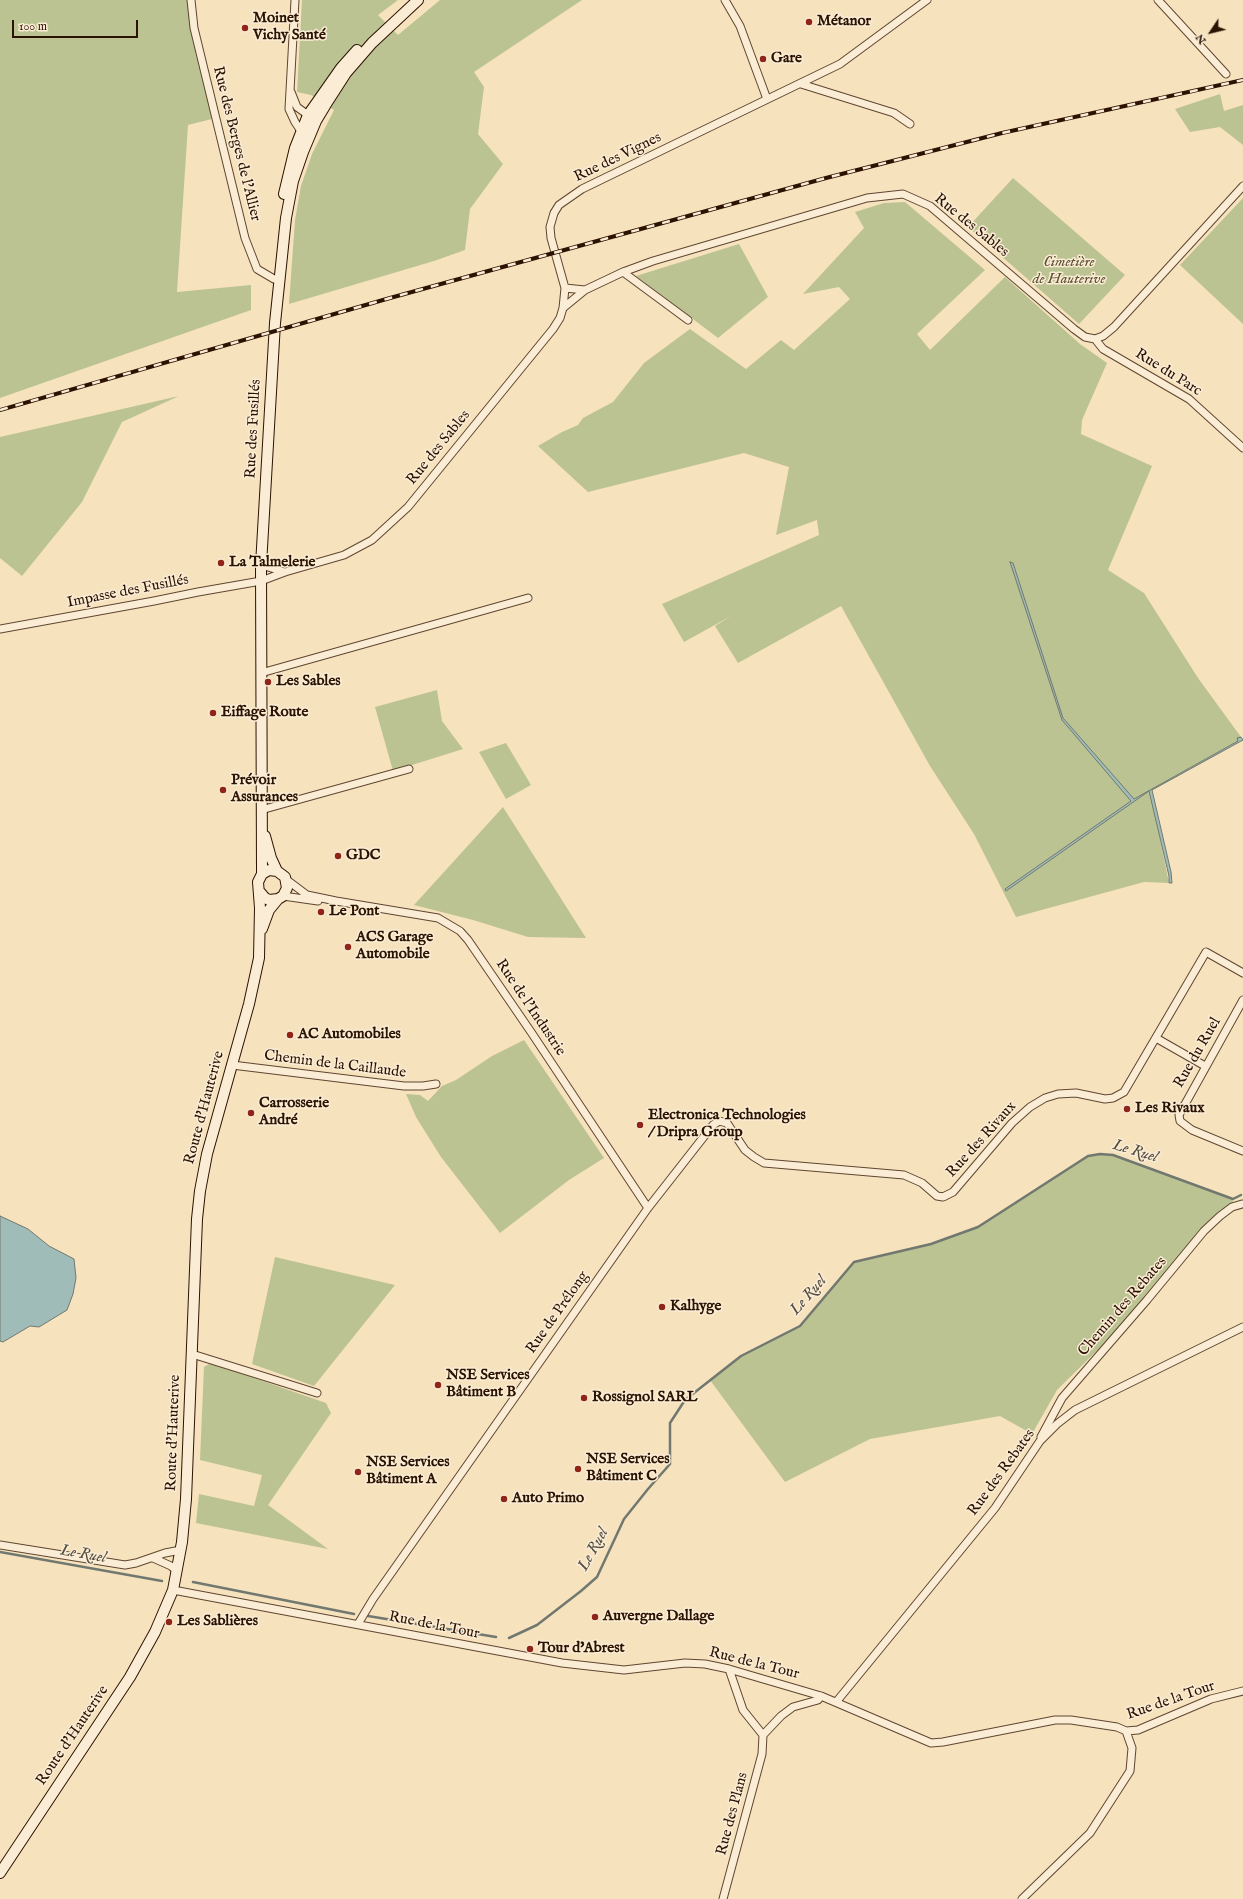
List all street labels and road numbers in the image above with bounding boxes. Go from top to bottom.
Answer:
street label: Rue des Berges de l'Allier [208,65,264,223]
street label: Rue des Vignes [571,129,665,187]
street label: Rue des Sables [930,190,1012,262]
street label: Rue du Parc [1131,345,1205,401]
street label: Rue des Fusillés [242,379,266,479]
street label: Rue des Sables [403,407,475,489]
street label: Impasse des Fusillés [66,571,190,613]
street label: Rue de l'Industrie [491,956,569,1060]
street label: Rue du Ruel [1171,1015,1225,1091]
street label: Chemin de la Caillaude [263,1047,407,1083]
street label: Route d'Hauterive [181,1049,229,1167]
street label: Rue des Rivaux [943,1098,1021,1182]
street label: Chemin des Rebates [1075,1254,1171,1360]
street label: Rue de Prélong [523,1268,593,1358]
street label: Route d'Hauterive [163,1374,185,1492]
street label: Rue des Rebates [965,1426,1039,1520]
street label: Rue de la Tour [387,1608,481,1644]
street label: Rue de la Tour [707,1644,801,1684]
street label: Rue de la Tour [1124,1677,1218,1725]
street label: Route d'Hauterive [33,1683,113,1789]
street label: Rue des Plans [713,1771,753,1857]

